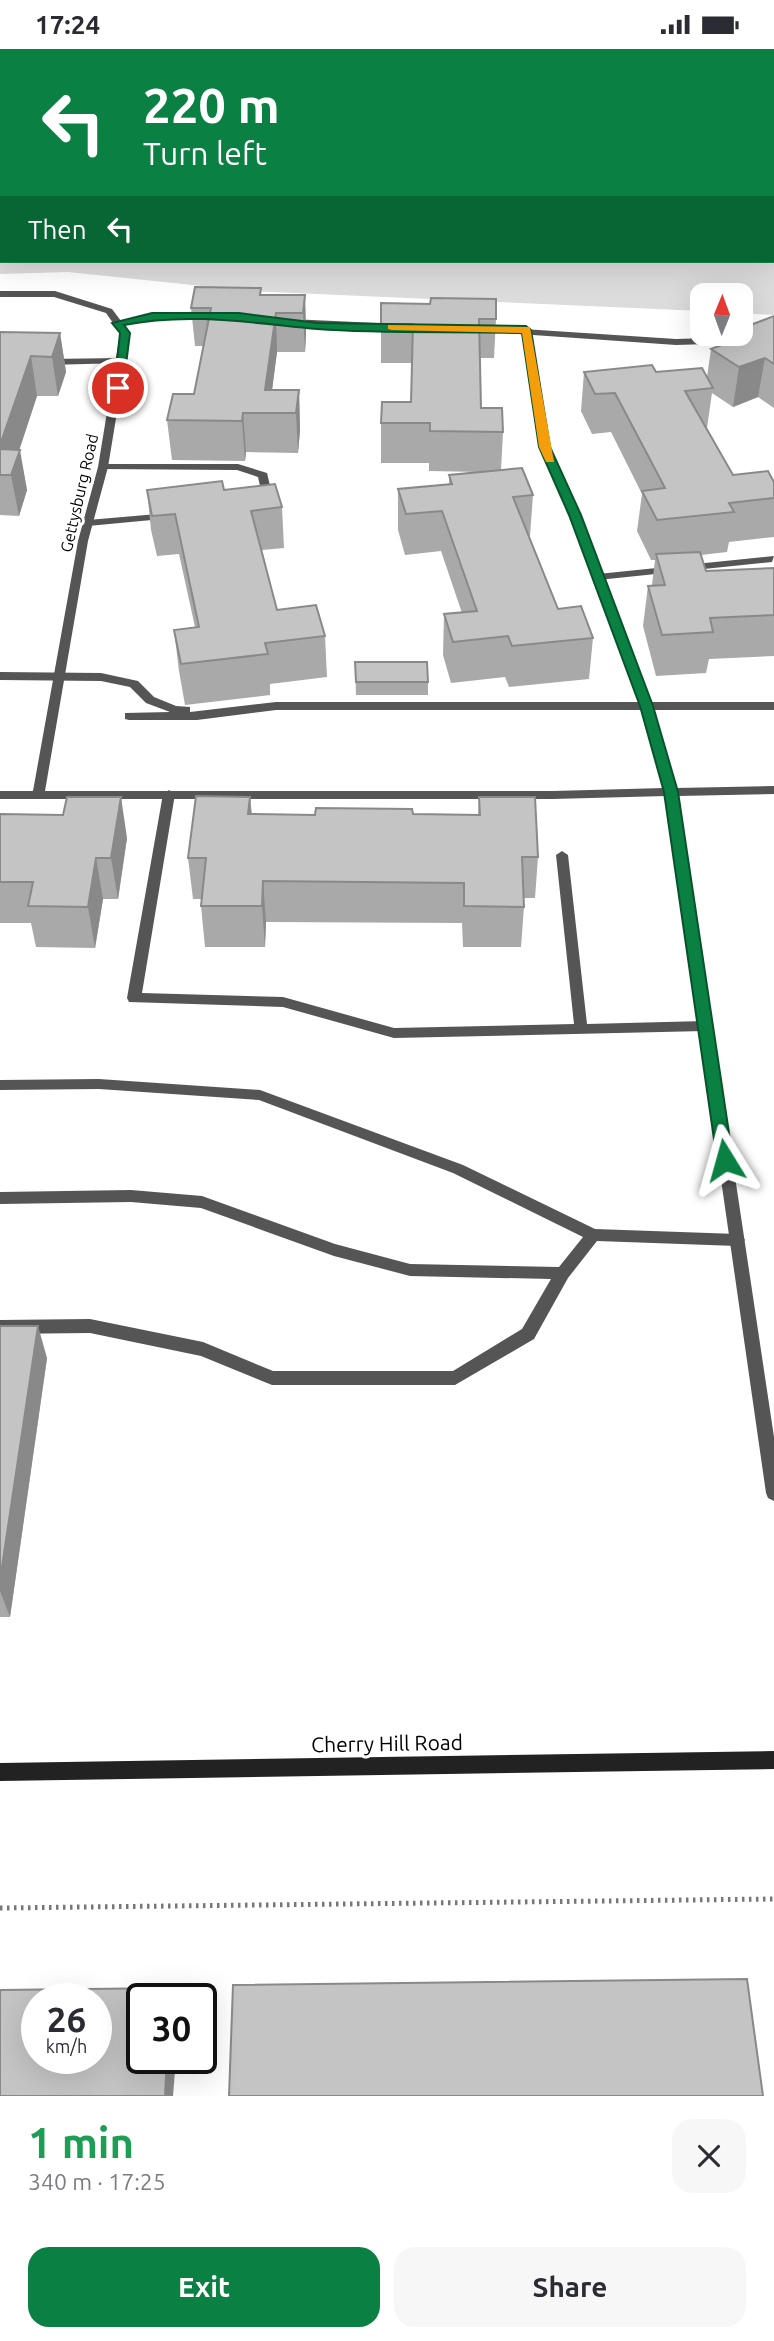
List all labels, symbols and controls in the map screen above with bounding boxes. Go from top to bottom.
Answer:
text: 17:24 [35,10,100,39]
icon: left [28,77,119,168]
text: 220 m [143,77,280,132]
text: Turn left [143,135,267,171]
icon: left [101,210,139,248]
text: Then [28,215,87,244]
north arrow [690,283,752,347]
map controls [690,283,753,346]
pin [88,358,148,418]
icon: arrive [99,369,137,407]
street label: Gettysburg Road [57,432,101,554]
position arrow [688,1123,762,1197]
street label: Cherry Hill Road [311,1730,463,1756]
speed limit sign: 30 [126,1983,217,2074]
text: 26 [47,1999,86,2039]
text: km/h [46,2036,87,2056]
text: 1 min [28,2119,134,2166]
button: close [672,2119,746,2193]
text: 340 m · 17:25 [28,2169,166,2194]
button: Exit [28,2247,380,2327]
button: Share [394,2247,746,2327]

